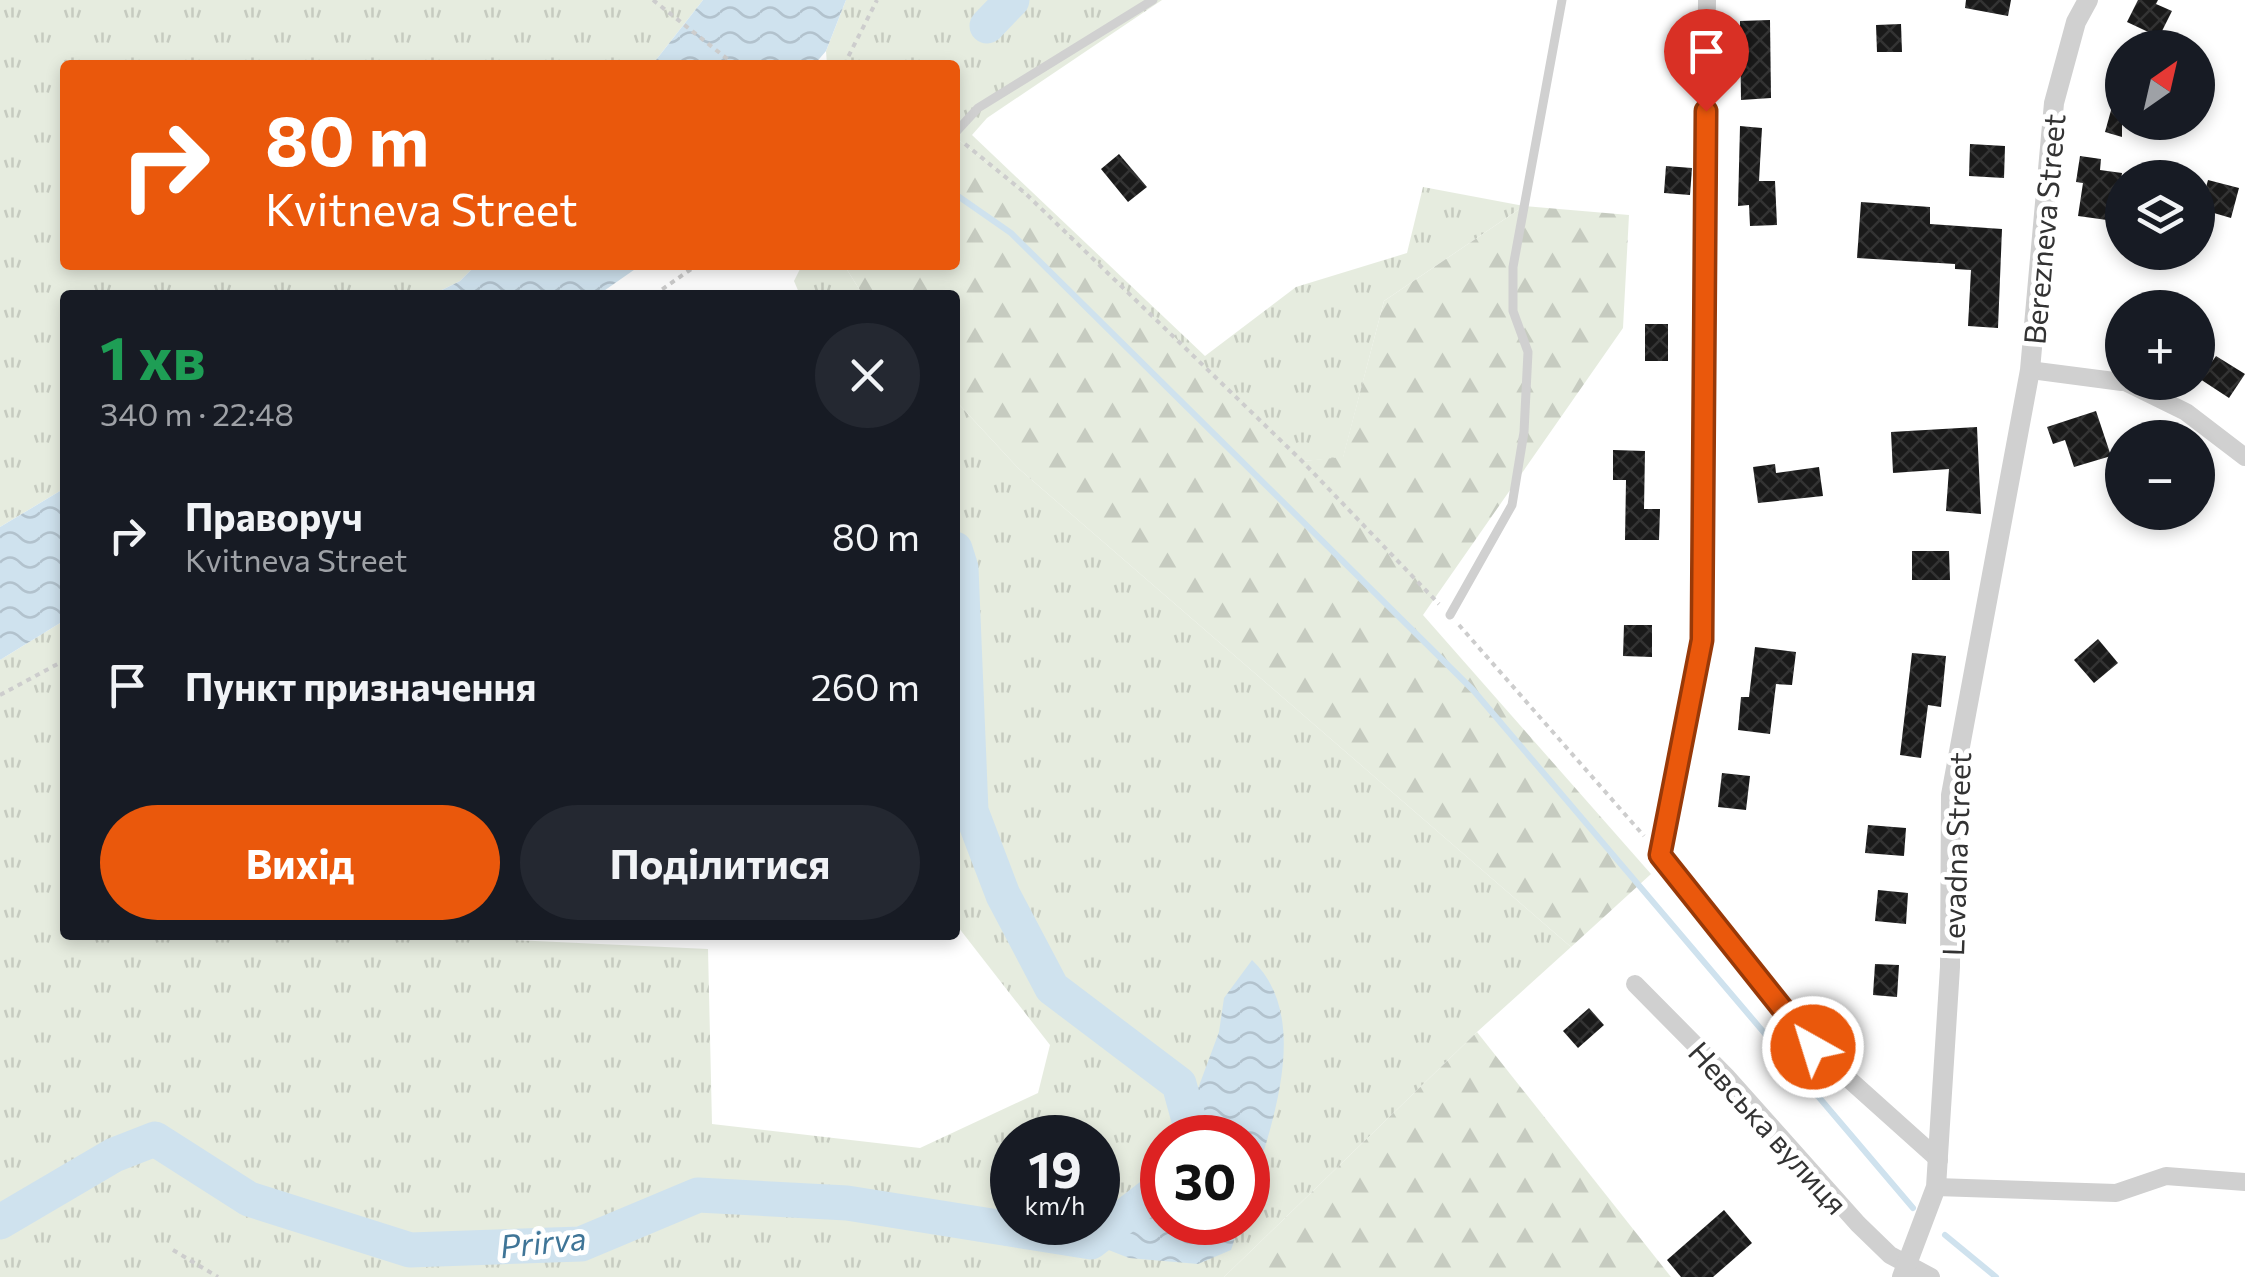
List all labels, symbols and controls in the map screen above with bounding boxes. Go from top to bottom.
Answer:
pin [1664,9,1749,112]
icon: arrive [1679,24,1734,79]
north arrow [2105,30,2215,140]
map controls [2105,30,2215,530]
text: 80 m [265,95,429,180]
icon: right [100,100,230,230]
street label: Berezneva Street [2014,112,2072,346]
button: layers [2105,160,2215,270]
text: Kvitneva Street [265,180,578,235]
button: + [2105,290,2215,400]
text: 1 хв [100,319,205,392]
button: close [815,323,920,428]
text: 340 m · 22:48 [100,393,294,433]
button: − [2105,420,2215,530]
text: Праворуч [185,492,363,539]
icon: right [100,508,155,563]
text: 80 m [832,512,920,559]
text: Kvitneva Street [185,539,407,579]
icon: arrive [100,658,155,713]
text: Пункт призначення [185,662,536,709]
text: 260 m [811,662,920,709]
street label: Levadna Street [1933,751,1977,957]
button: Вихід [100,805,500,920]
button: Поділитися [520,805,920,920]
position arrow [1761,995,1865,1099]
street label: Невська вулиця [1682,1033,1856,1221]
speed limit sign: 30 [1140,1115,1270,1245]
text: 19 [1028,1137,1082,1198]
text: km/h [1025,1190,1085,1220]
water label: Prirva [498,1217,588,1265]

